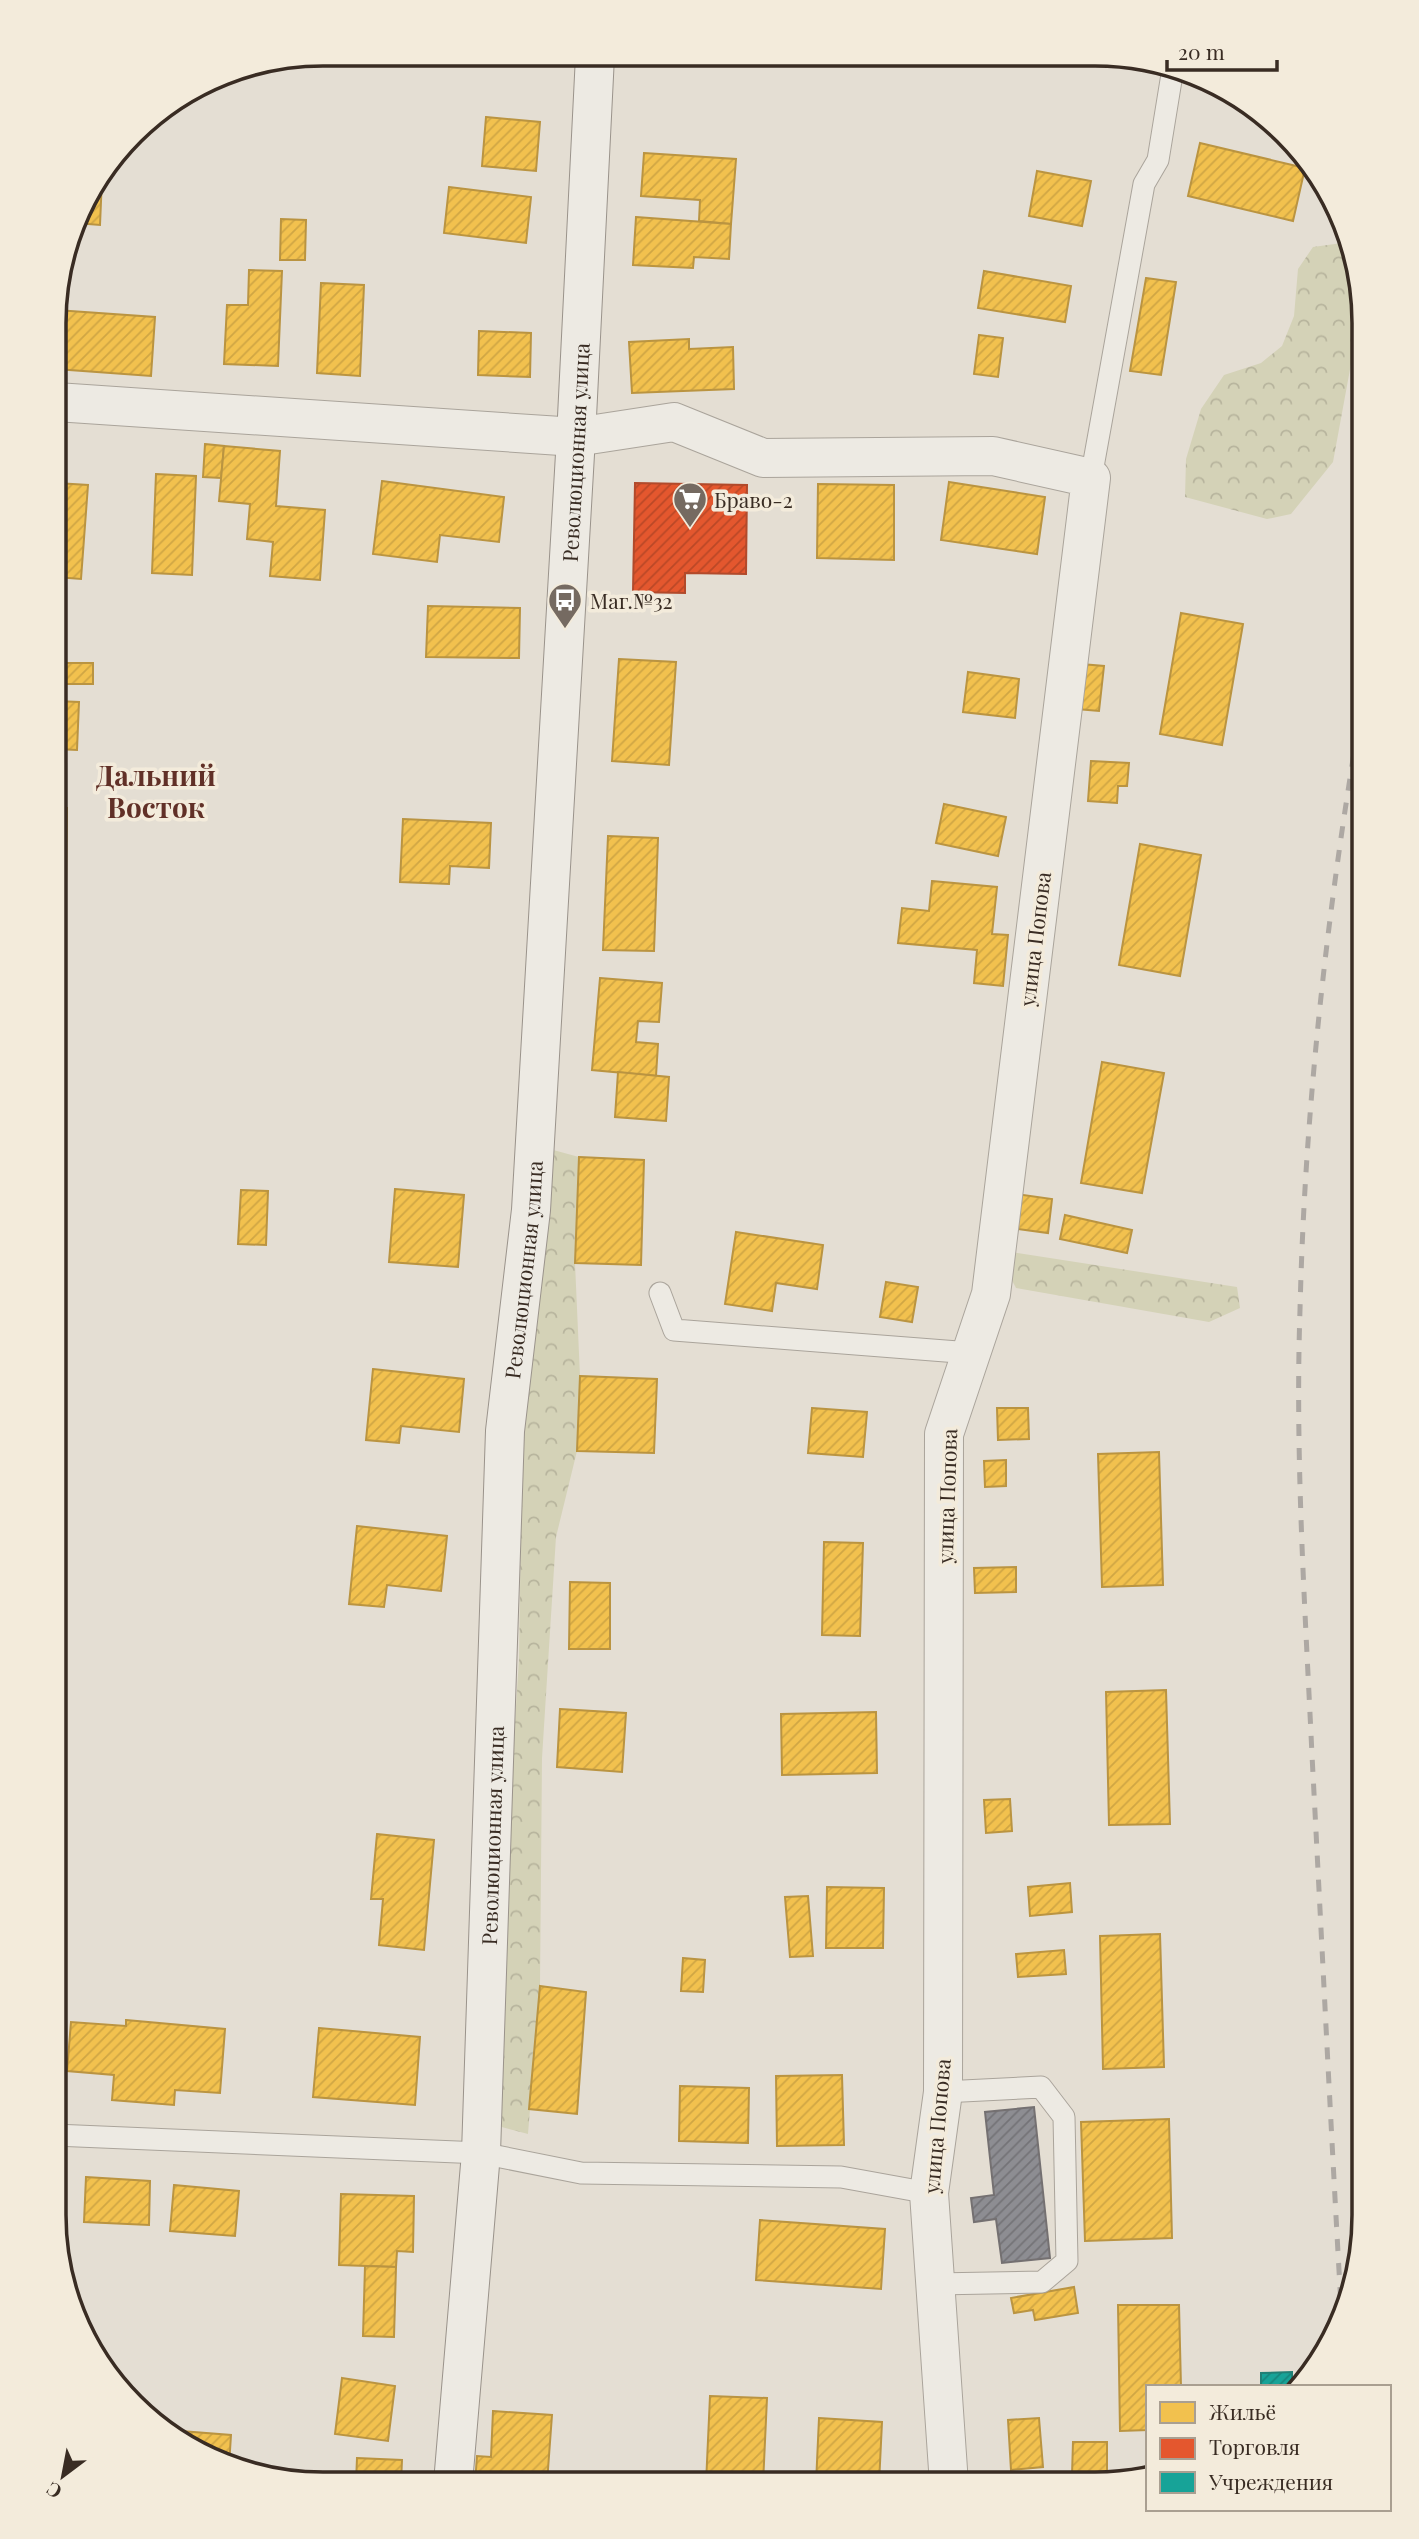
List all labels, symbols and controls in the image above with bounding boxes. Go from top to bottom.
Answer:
scale bar [1167,28,1277,72]
text: 20 m [1178,37,1225,65]
street label: Революционная улица [555,342,595,563]
supermarket icon: Браво-2 [671,480,709,529]
place label: Браво-2 [714,485,793,513]
bus stop icon: Маг.№32 [546,581,584,630]
place label: Маг.№32 [590,586,673,614]
district label: Дальний Восток [96,756,216,825]
street label: улица Попова [1012,870,1056,1009]
street label: Революционная улица [497,1159,548,1380]
street label: улица Попова [930,1427,962,1565]
street label: Революционная улица [474,1725,509,1946]
street label: улица Попова [916,2057,956,2196]
legend [1146,2385,1391,2511]
text: Жильё [1209,2397,1276,2425]
text: Торговля [1209,2432,1300,2460]
north arrow [28,2441,98,2511]
text: Учреждения [1208,2467,1333,2495]
text: С [41,2477,66,2506]

